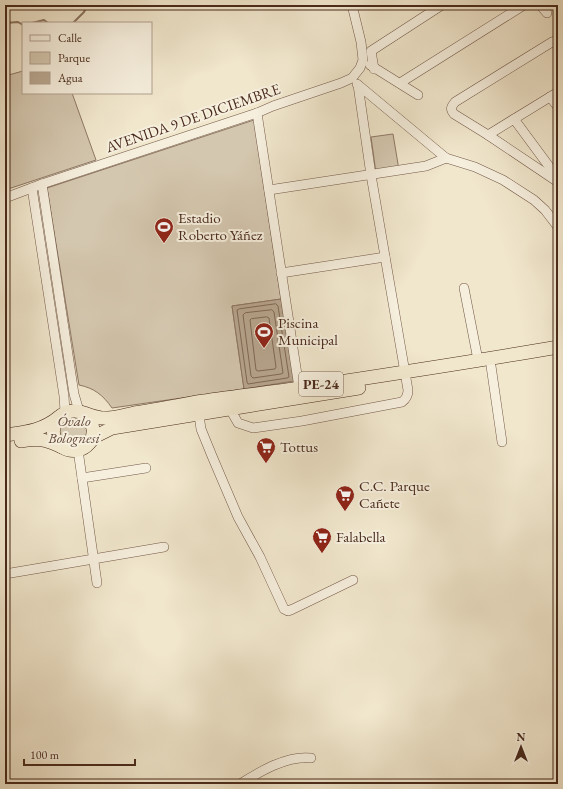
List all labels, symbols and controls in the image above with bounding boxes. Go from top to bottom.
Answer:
legend [22,22,152,94]
text: Calle [58,30,82,46]
text: Parque [58,50,90,66]
text: Agua [57,70,83,86]
street label: AVENIDA 9 DE DICIEMBRE [102,79,283,157]
place label: Estadio Roberto Yáñez [178,208,263,244]
sports icon: Estadio Roberto Yáñez [153,216,175,244]
place label: Piscina Municipal [278,313,338,349]
sports icon: Piscina Municipal [253,321,275,349]
road number: PE-24 [299,372,343,396]
park label: Óvalo Bolognesi [47,411,100,447]
supermarket icon: Tottus [255,436,277,464]
place label: Tottus [280,437,318,456]
place label: C.C. Parque Cañete [359,476,430,512]
supermarket icon: C.C. Parque Cañete [334,484,356,512]
supermarket icon: Falabella [311,526,333,554]
place label: Falabella [336,527,386,546]
north arrow [501,727,541,767]
text: N [517,730,526,744]
scale bar [24,741,135,767]
text: 100 m [30,747,60,763]

